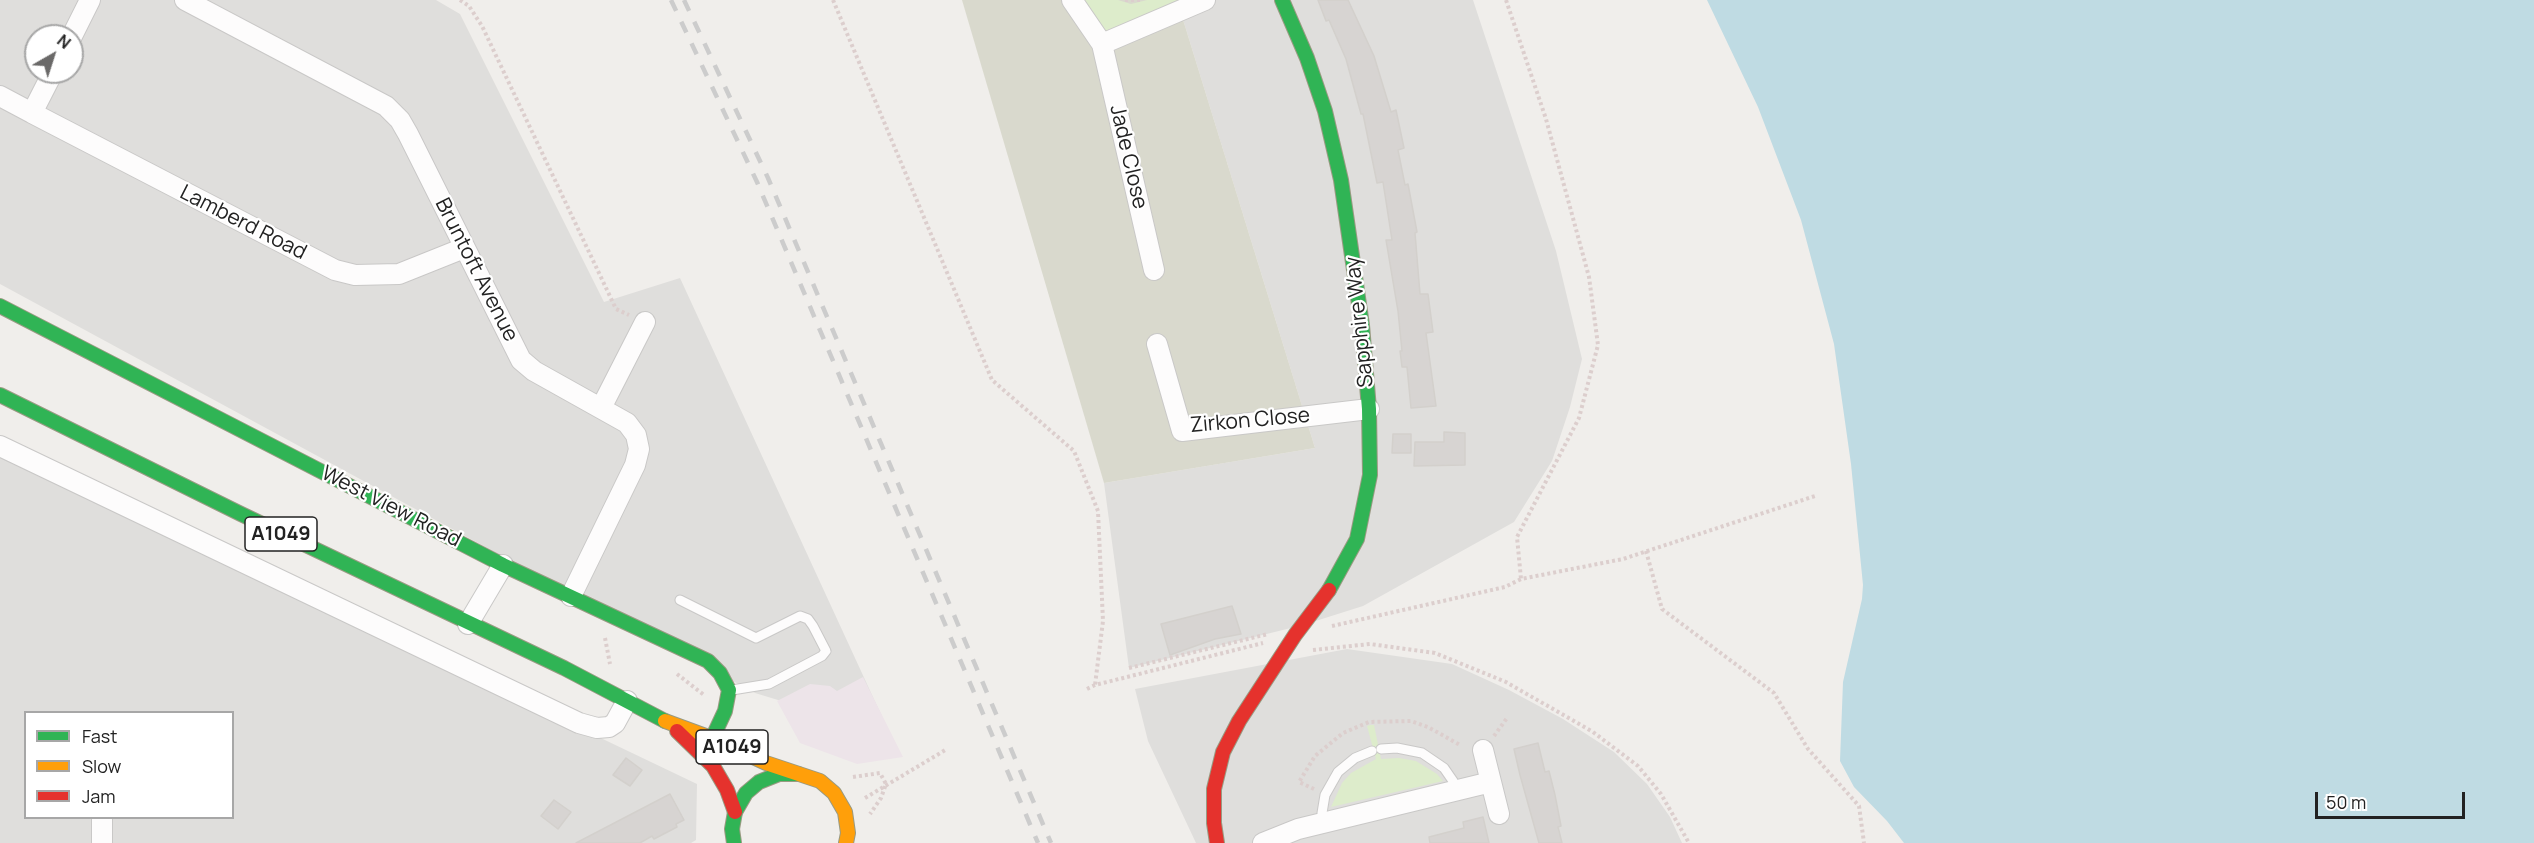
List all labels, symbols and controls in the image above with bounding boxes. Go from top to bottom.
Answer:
north arrow [24,24,84,84]
text: N [53,29,75,54]
street label: Jade Close [1104,103,1152,211]
street label: Lamberd Road [176,180,310,266]
street label: Bruntoft Avenue [429,194,523,346]
street label: Sapphire Way [1341,255,1379,389]
street label: Zirkon Close [1189,403,1311,439]
street label: West View Road [317,461,465,553]
road number: A1049 [245,517,317,551]
legend [24,711,234,819]
text: Fast [82,724,117,748]
road number: A1049 [696,730,768,764]
text: Slow [82,754,121,778]
scale bar [2318,780,2468,818]
text: Jam [82,784,116,808]
text: 50 m [2326,790,2366,814]

